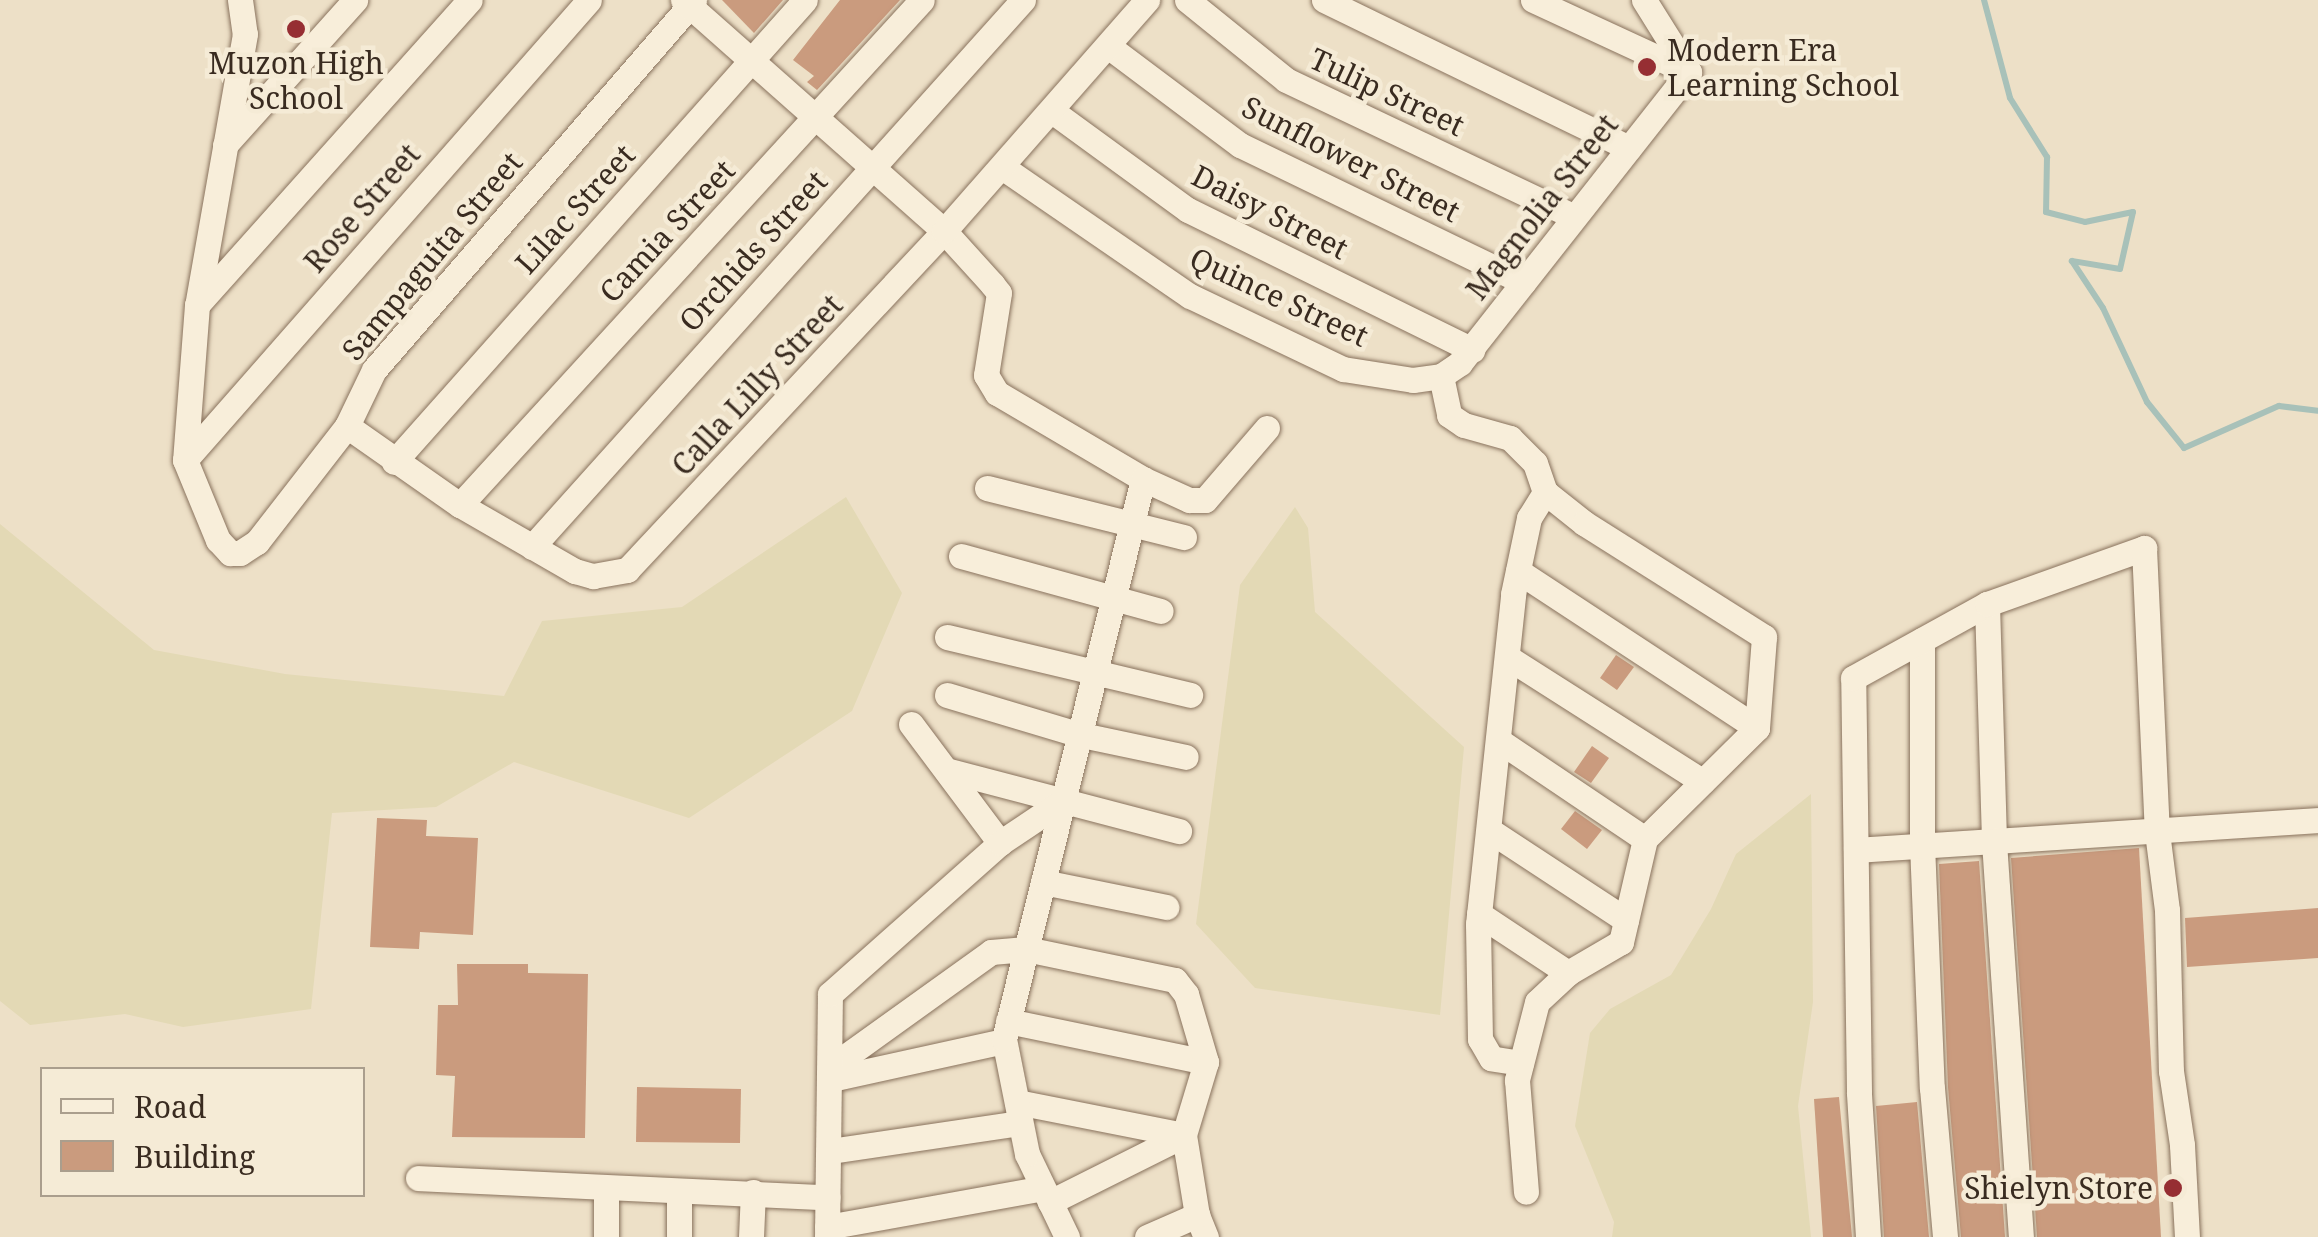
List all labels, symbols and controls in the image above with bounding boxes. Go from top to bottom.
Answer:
marker: Muzon High School [285,18,307,40]
place label: Modern Era Learning School [1667,32,1899,102]
street label: Tulip Street [1304,41,1470,143]
place label: Muzon High School [208,45,384,116]
marker: Modern Era Learning School [1636,56,1658,78]
street label: Sunflower Street [1236,89,1466,229]
street label: Magnolia Street [1459,107,1625,307]
street label: Rose Street [297,137,427,279]
street label: Lilac Street [508,137,642,281]
street label: Sampaguita Street [334,145,530,367]
street label: Camia Street [592,152,742,310]
street label: Daisy Street [1186,157,1354,267]
street label: Orchids Street [672,163,834,339]
street label: Quince Street [1184,240,1374,354]
street label: Calla Lilly Street [664,287,850,483]
legend [40,1067,365,1197]
text: Road [134,1086,206,1127]
text: Building [134,1136,255,1177]
place label: Shielyn Store [1964,1170,2153,1206]
marker: Shielyn Store [2162,1177,2184,1199]

